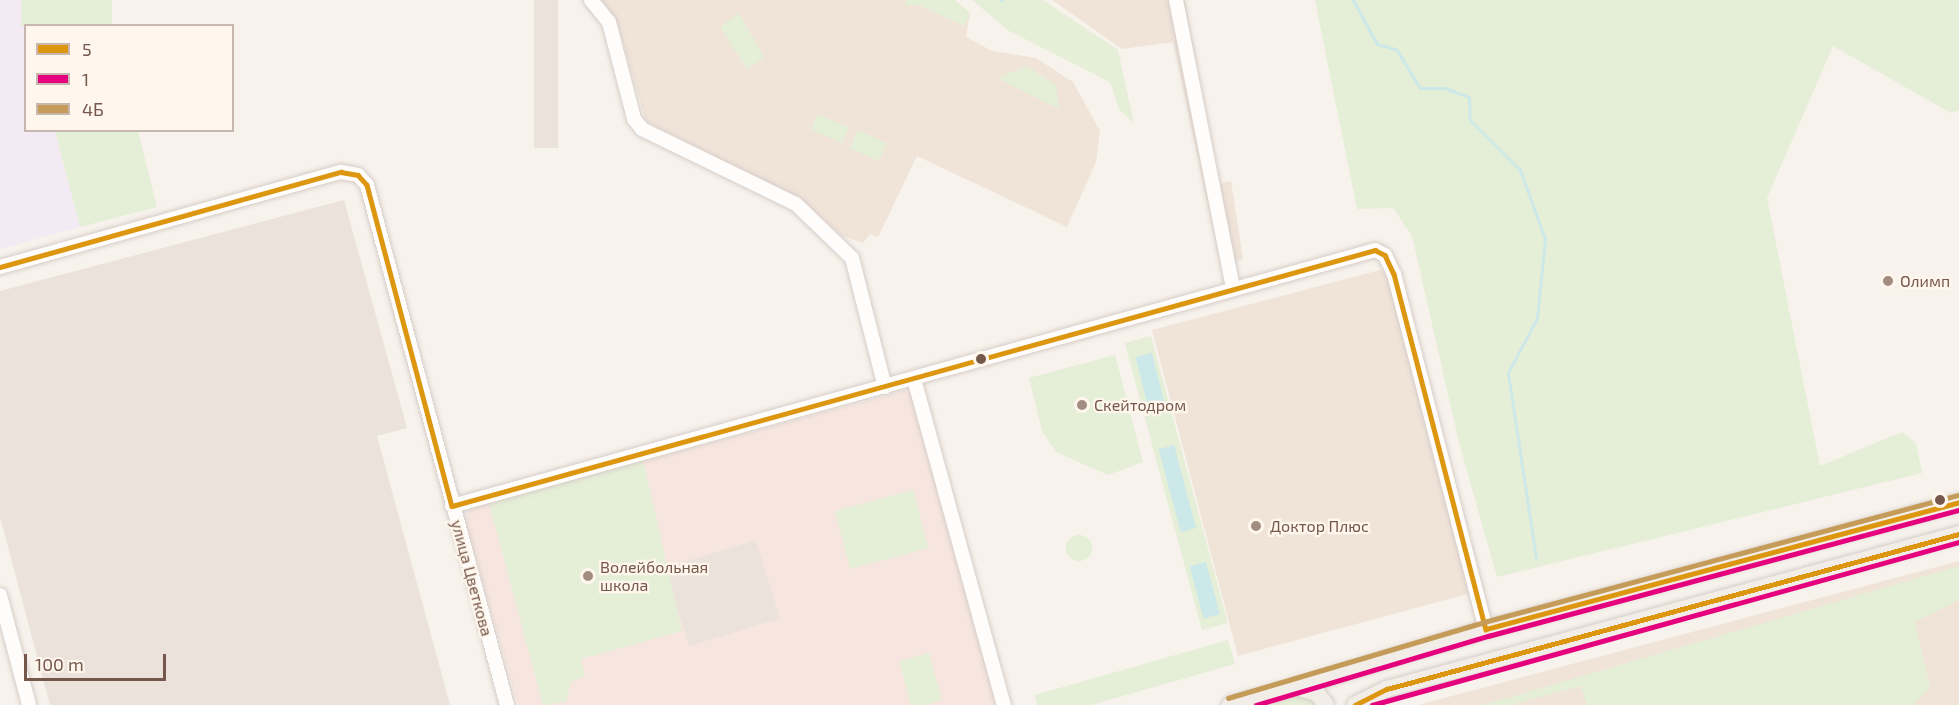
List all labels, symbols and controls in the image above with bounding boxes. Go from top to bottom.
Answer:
legend [24,24,234,132]
text: 5 [82,38,92,60]
text: 1 [82,68,89,90]
text: 4Б [82,98,104,120]
place label: Олимп [1900,271,1950,291]
marker: Олимп [1881,274,1895,288]
unlabelled marker [975,353,987,365]
place label: Скейтодром [1094,395,1186,415]
marker: Скейтодром [1075,398,1089,412]
unlabelled marker [1934,494,1946,506]
place label: Доктор Плюс [1270,516,1369,536]
marker: Доктор Плюс [1247,517,1265,535]
street label: улица Цветкова [447,518,497,638]
place label: Волейбольная школа [600,557,708,595]
marker: Волейбольная школа [581,569,595,583]
scale bar [27,642,170,680]
text: 100 m [35,653,84,675]

